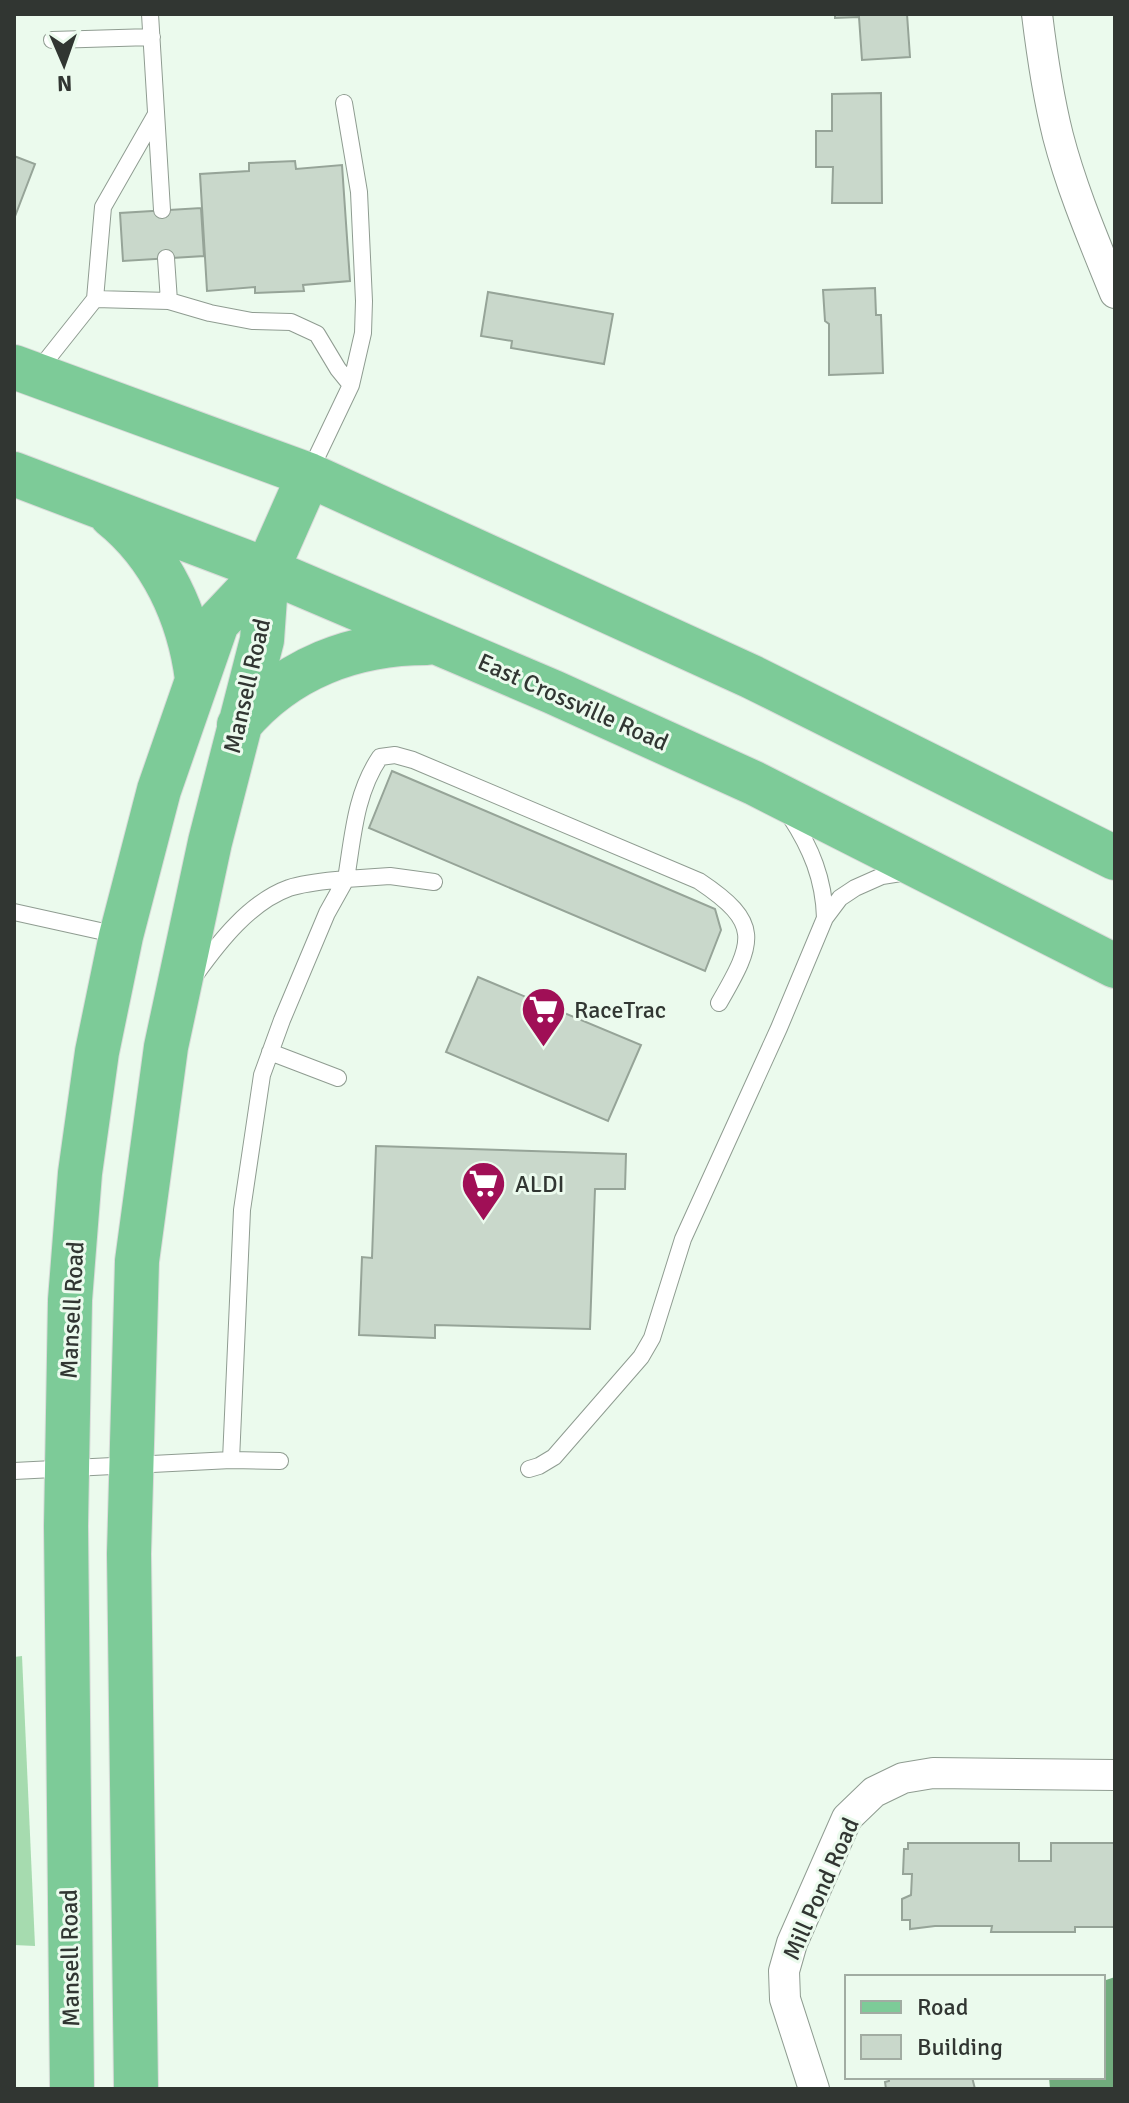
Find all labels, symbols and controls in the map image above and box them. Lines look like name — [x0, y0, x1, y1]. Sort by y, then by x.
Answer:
north arrow — [24, 24, 104, 104]
text: N — [57, 70, 73, 97]
street label: Mansell Road — [217, 616, 277, 756]
street label: East Crossville Road — [473, 647, 673, 757]
supermarket icon: RaceTrac — [519, 986, 567, 1049]
place label: RaceTrac — [574, 995, 666, 1025]
supermarket icon: ALDI — [460, 1160, 508, 1223]
place label: ALDI — [515, 1169, 565, 1199]
street label: Mansell Road — [53, 1240, 91, 1380]
street label: Mill Pond Road — [776, 1813, 866, 1965]
street label: Mansell Road — [54, 1889, 86, 2027]
legend — [845, 1975, 1105, 2079]
text: Road — [917, 1992, 968, 2022]
text: Building — [917, 2032, 1003, 2062]

